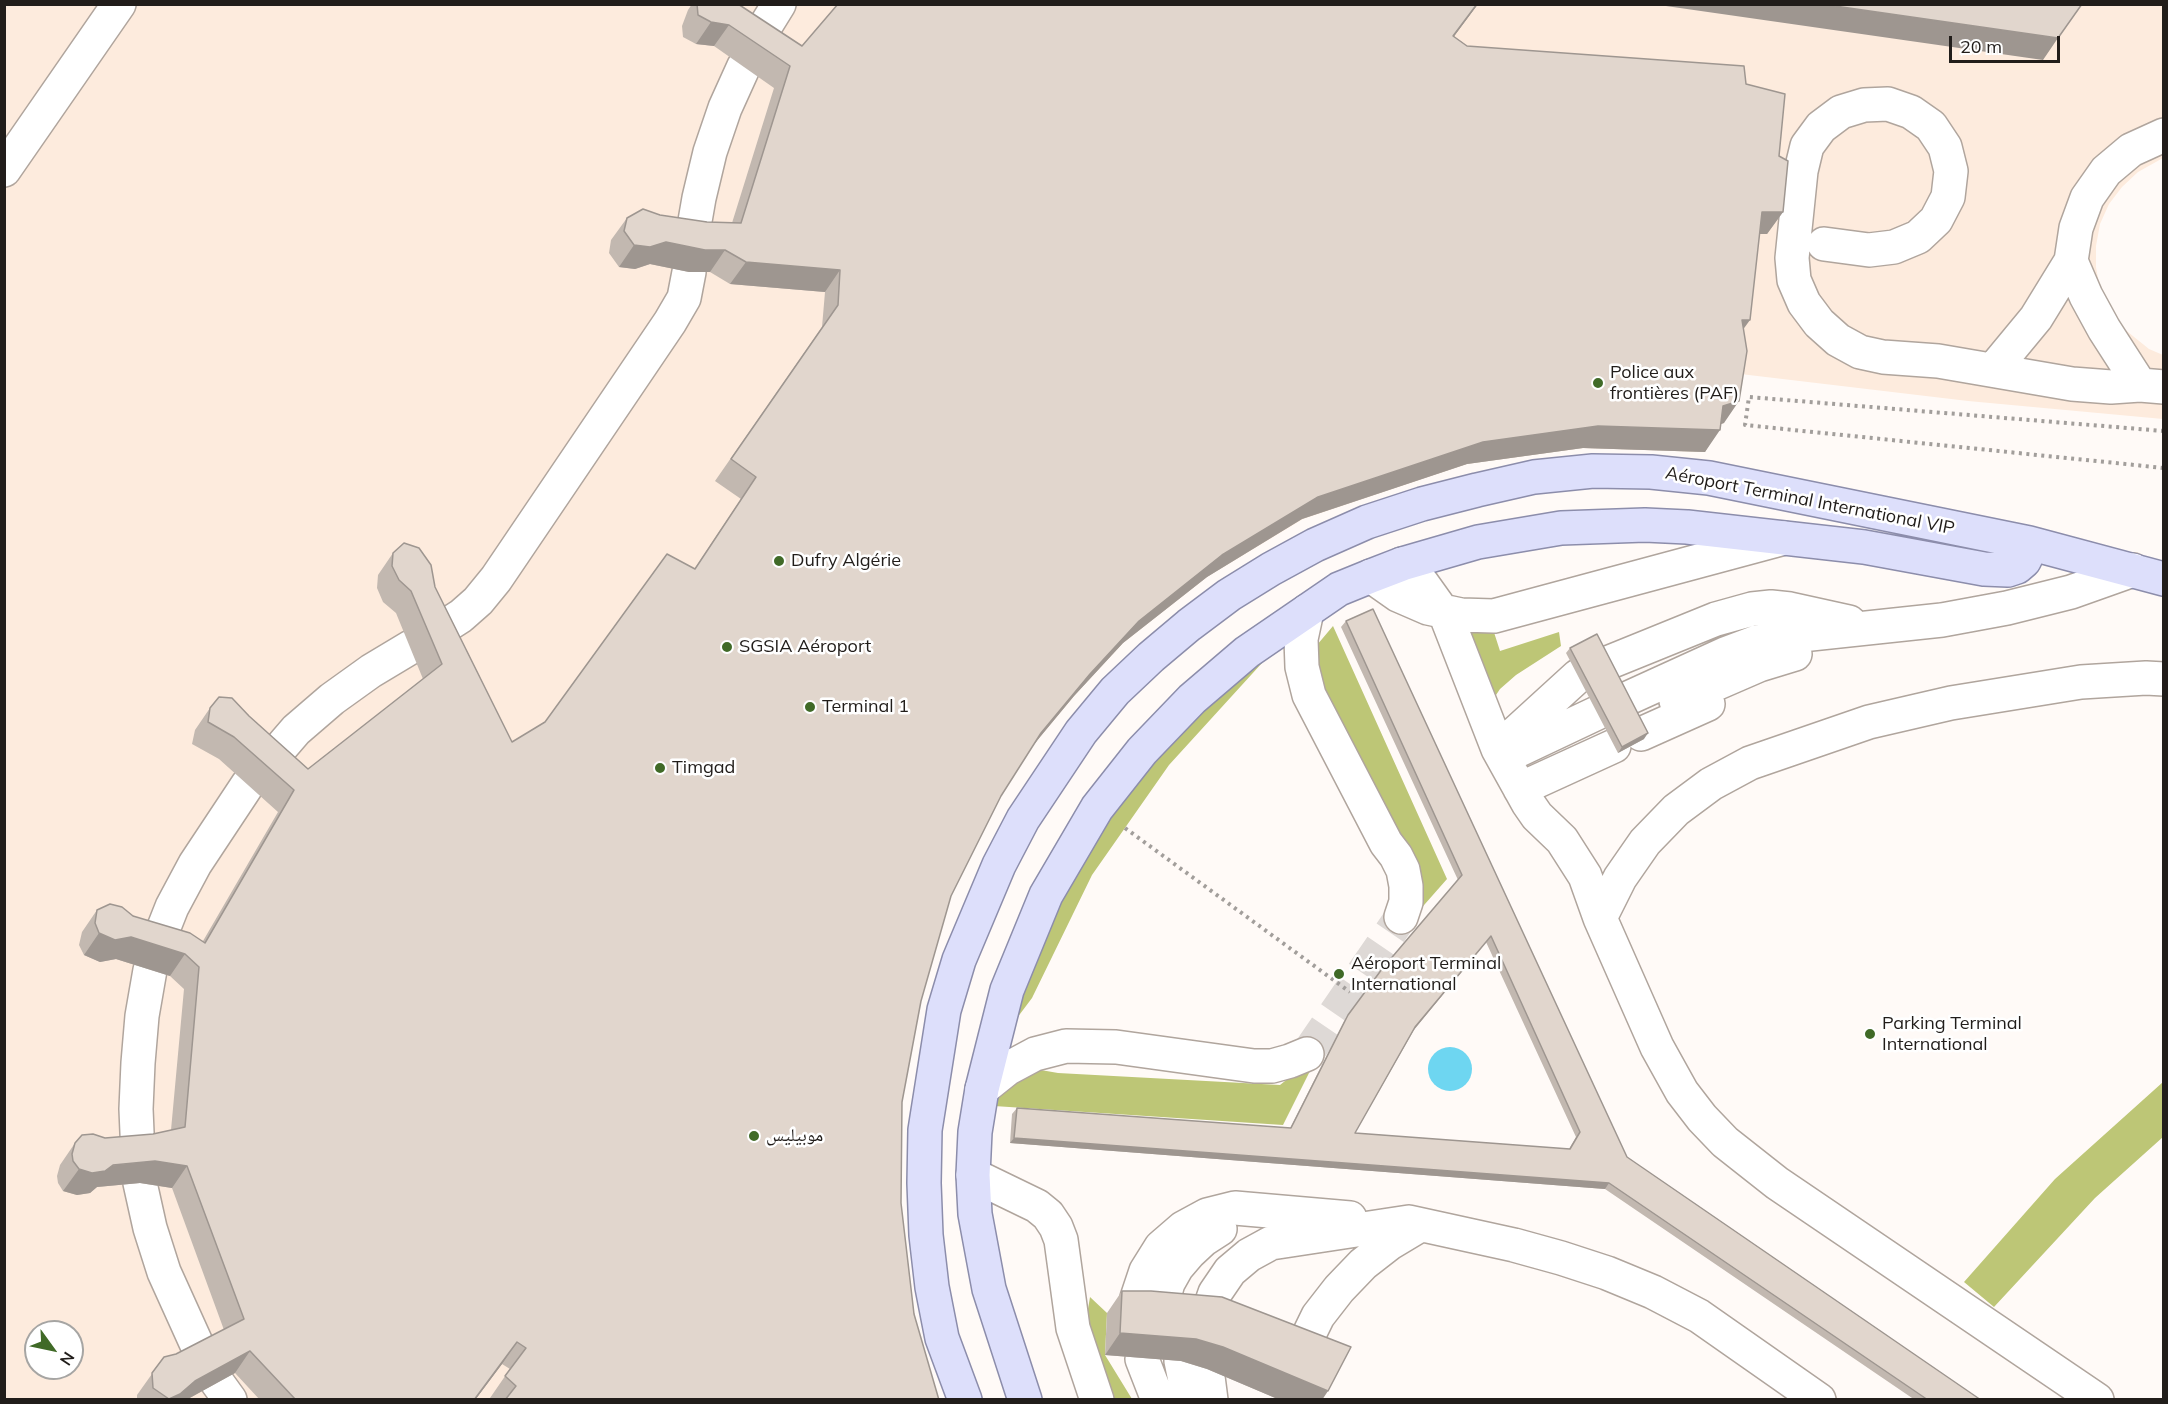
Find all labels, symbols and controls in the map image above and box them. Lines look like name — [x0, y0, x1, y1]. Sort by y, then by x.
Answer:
scale bar — [1952, 24, 2063, 62]
text: 20 m — [1960, 35, 2002, 58]
place label: Police aux frontières (PAF) — [1610, 362, 1739, 404]
marker: Police aux frontières (PAF) — [1591, 376, 1605, 390]
street label: Aéroport Terminal International VIP — [1664, 462, 1956, 540]
place label: Dufry Algérie — [791, 550, 901, 572]
marker: Dufry Algérie — [772, 554, 786, 568]
place label: SGSIA Aéroport — [739, 636, 871, 658]
marker: SGSIA Aéroport — [720, 640, 734, 654]
place label: Terminal 1 — [822, 696, 909, 718]
marker: Terminal 1 — [803, 700, 817, 714]
place label: Timgad — [672, 757, 735, 779]
marker: Timgad — [653, 761, 667, 775]
place label: Aéroport Terminal International — [1351, 953, 1501, 996]
marker: Aéroport Terminal International — [1332, 967, 1346, 981]
place label: Parking Terminal International — [1882, 1013, 2022, 1056]
marker: Parking Terminal International — [1863, 1027, 1877, 1041]
place label: موبيليس — [766, 1125, 823, 1147]
marker: موبيليس — [747, 1129, 761, 1143]
north arrow — [24, 1320, 84, 1380]
text: N — [56, 1348, 79, 1369]

